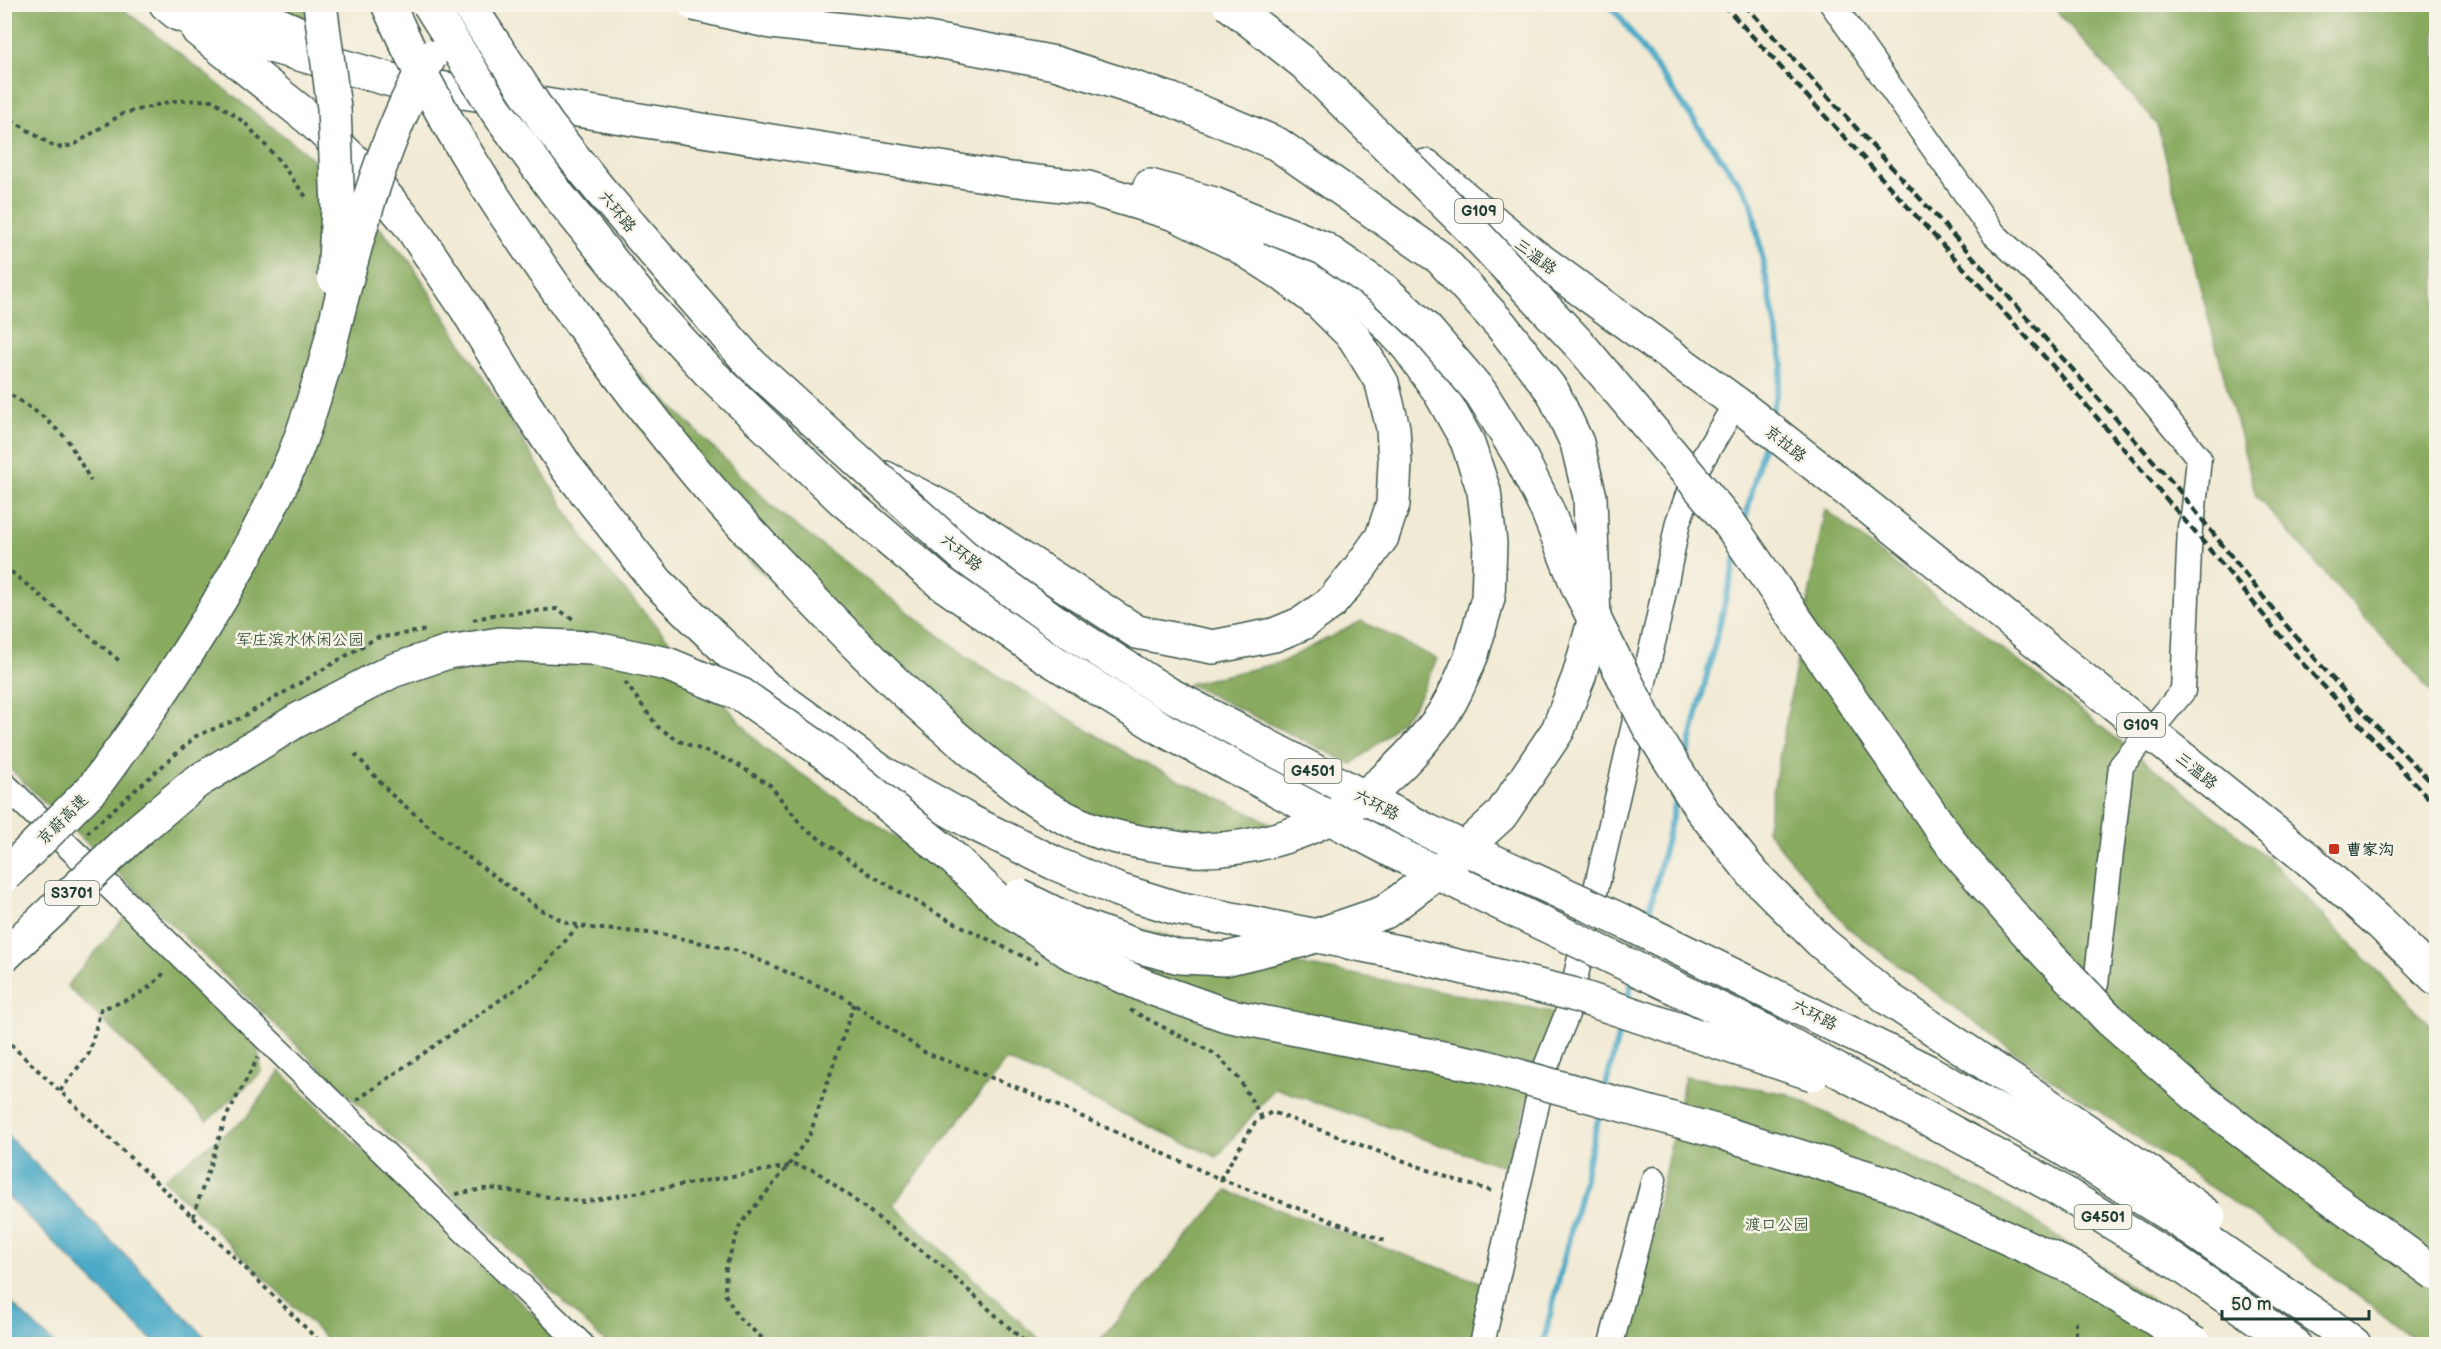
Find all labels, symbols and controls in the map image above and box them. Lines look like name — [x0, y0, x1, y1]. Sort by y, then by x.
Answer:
street label: 六环路 — [594, 187, 640, 236]
road number: G109 — [1455, 199, 1503, 223]
street label: 三温路 — [1510, 235, 1560, 279]
street label: 京拉路 — [1760, 422, 1810, 466]
street label: 六环路 — [936, 531, 986, 576]
park label: 军庄滨水休闲公园 — [236, 631, 364, 650]
road number: G109 — [2117, 713, 2165, 737]
street label: 三温路 — [2171, 749, 2221, 794]
road number: G4501 — [1284, 759, 1342, 783]
street label: 六环路 — [1351, 786, 1402, 825]
street label: 京蔚高速 — [34, 791, 92, 849]
place label: 曹家沟 — [2346, 841, 2394, 860]
marker: 曹家沟 — [2327, 842, 2341, 856]
road number: S3701 — [45, 881, 99, 905]
street label: 六环路 — [1789, 996, 1840, 1035]
road number: G4501 — [2074, 1205, 2132, 1229]
park label: 渡口公园 — [1745, 1216, 1809, 1235]
scale bar — [2222, 1283, 2369, 1321]
text: 50 m — [2231, 1294, 2272, 1315]

